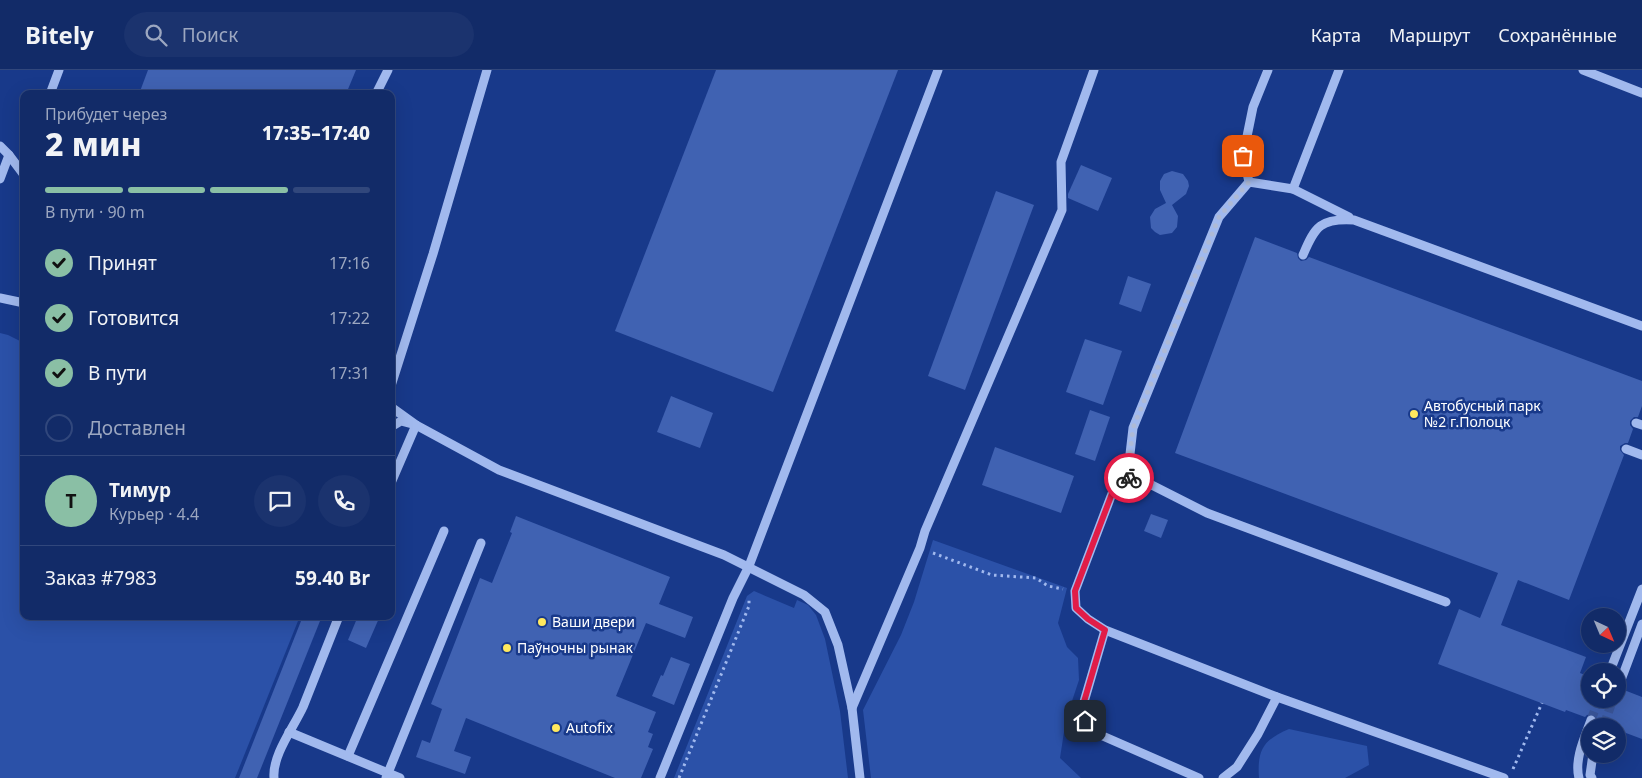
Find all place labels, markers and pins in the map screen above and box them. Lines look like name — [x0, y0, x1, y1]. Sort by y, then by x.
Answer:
pin — [1222, 135, 1264, 177]
place label: Автобусный парк №2 г.Полоцк — [1424, 396, 1541, 431]
marker: Автобусный парк №2 г.Полоцк — [1408, 408, 1420, 420]
place label: Ваши двери — [552, 612, 635, 631]
marker: Ваши двери — [536, 616, 548, 628]
place label: Паўночны рынак — [517, 638, 633, 657]
marker: Паўночны рынак — [501, 642, 513, 654]
pin — [1064, 700, 1106, 742]
place label: Autofix — [566, 718, 614, 737]
marker: Autofix — [550, 722, 562, 734]

